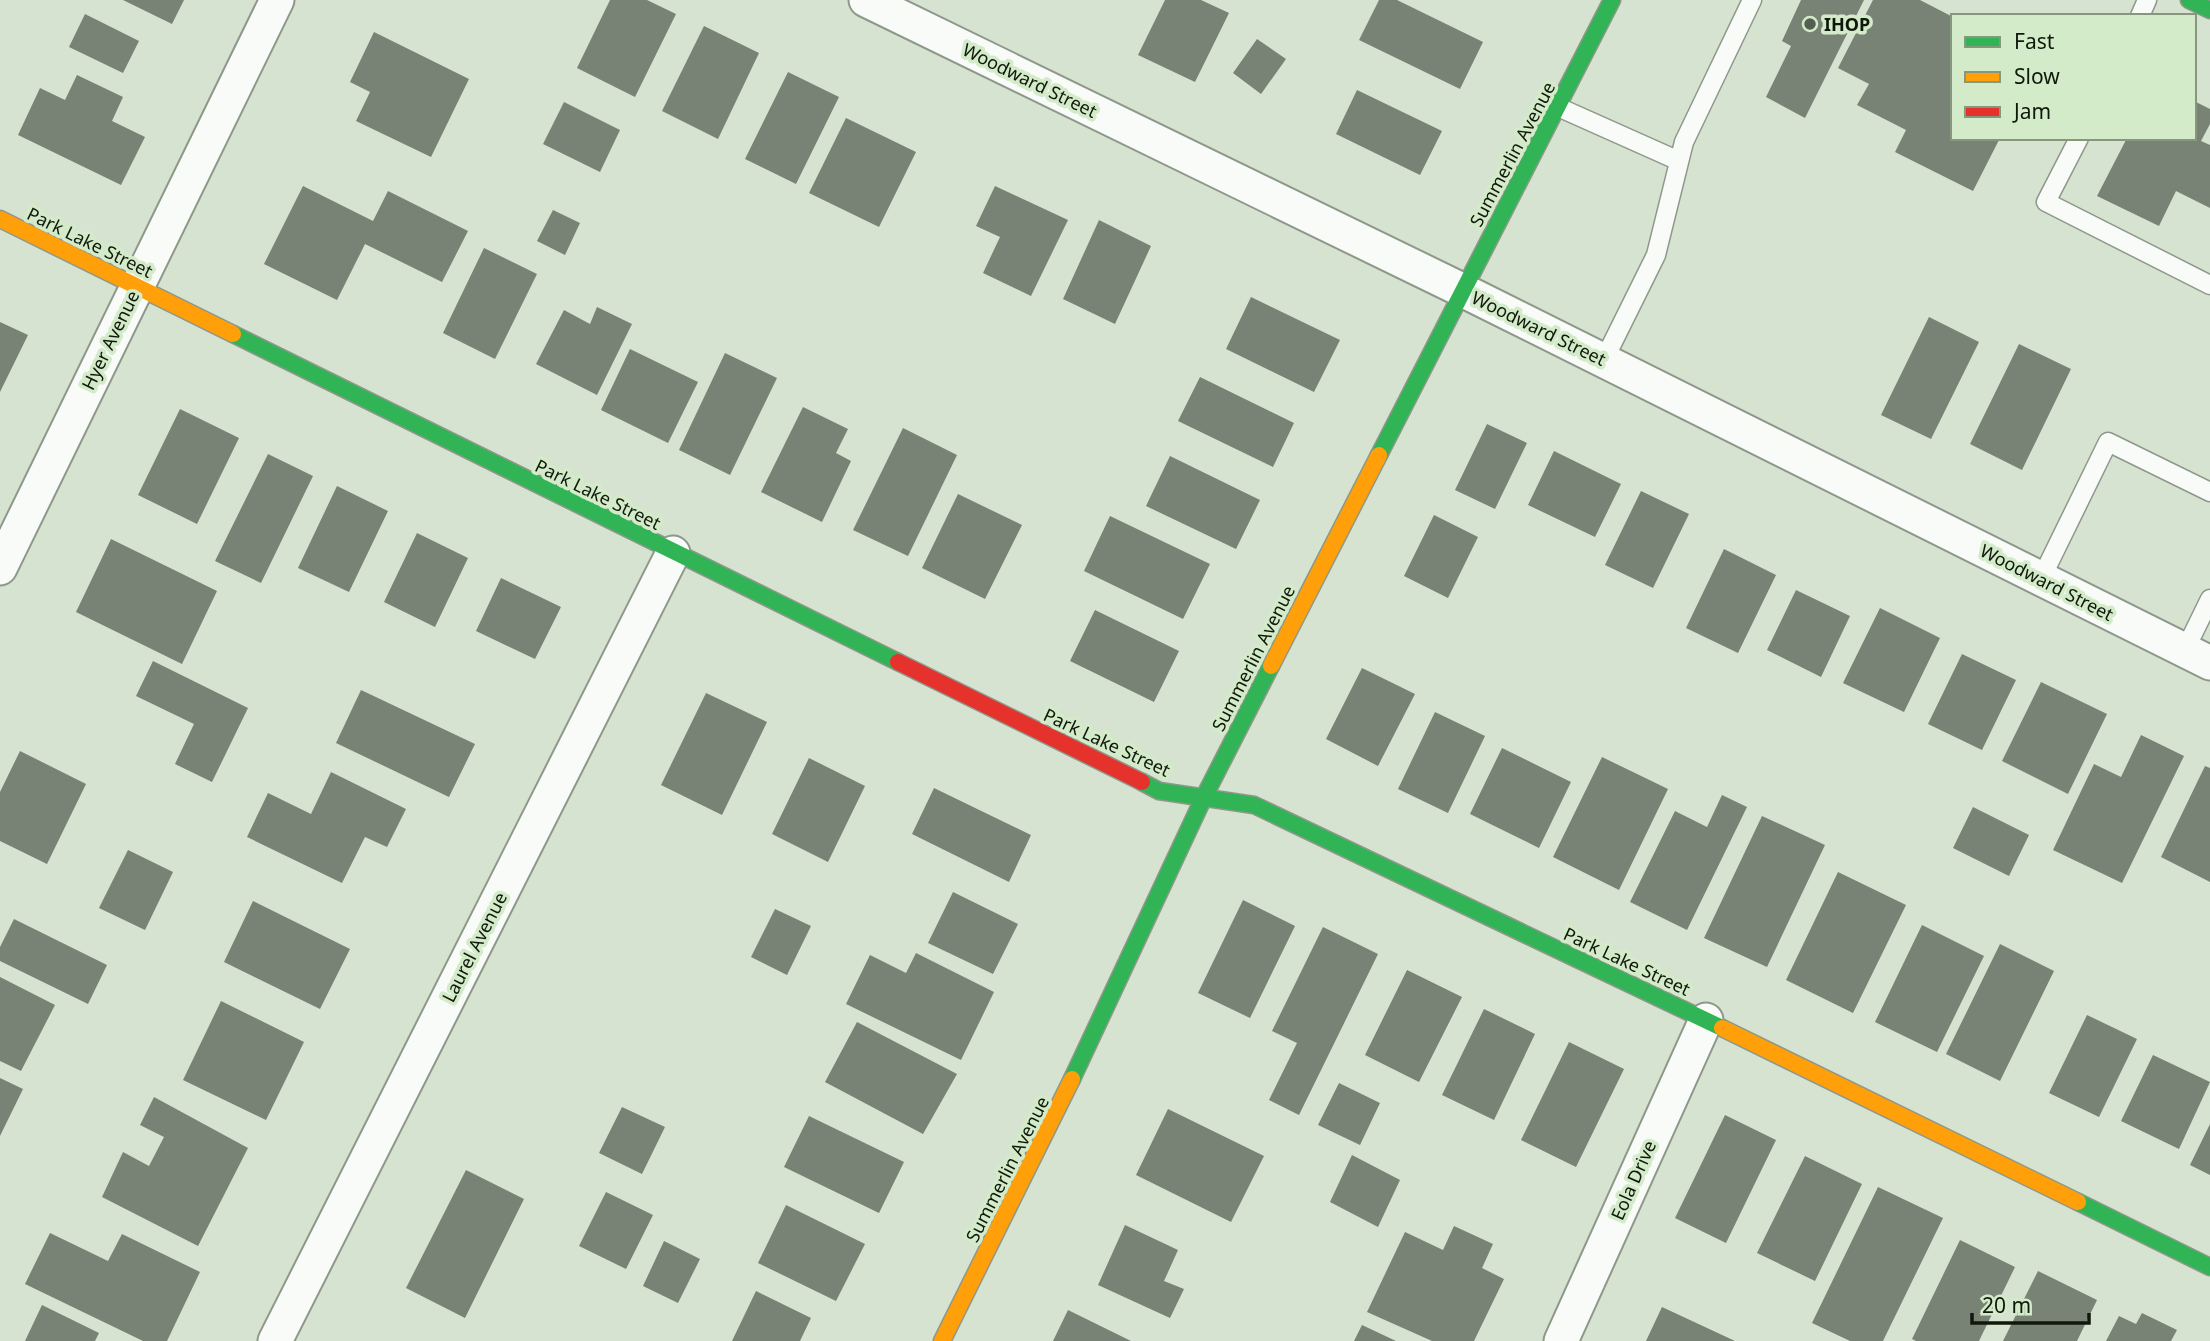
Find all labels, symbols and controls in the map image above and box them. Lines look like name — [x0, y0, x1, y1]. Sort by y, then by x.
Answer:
place label: IHOP — [1824, 12, 1870, 36]
legend — [1951, 14, 2196, 140]
marker: IHOP — [1802, 16, 1818, 32]
text: Fast — [2014, 27, 2055, 55]
street label: Woodward Street — [959, 37, 1102, 123]
text: Slow — [2014, 62, 2060, 90]
street label: Summerlin Avenue — [1464, 77, 1560, 231]
text: Jam — [2012, 97, 2051, 125]
street label: Park Lake Street — [23, 201, 157, 283]
street label: Woodward Street — [1468, 285, 1611, 371]
street label: Hyer Avenue — [76, 286, 144, 394]
street label: Park Lake Street — [531, 453, 665, 535]
street label: Woodward Street — [1976, 538, 2118, 626]
street label: Summerlin Avenue — [1206, 581, 1300, 735]
street label: Park Lake Street — [1040, 702, 1175, 782]
street label: Laurel Avenue — [436, 888, 512, 1006]
street label: Park Lake Street — [1560, 921, 1695, 1001]
street label: Summerlin Avenue — [960, 1092, 1054, 1246]
street label: Eola Drive — [1605, 1136, 1661, 1224]
scale bar — [1972, 1282, 2089, 1326]
text: 20 m — [1982, 1291, 2031, 1319]

